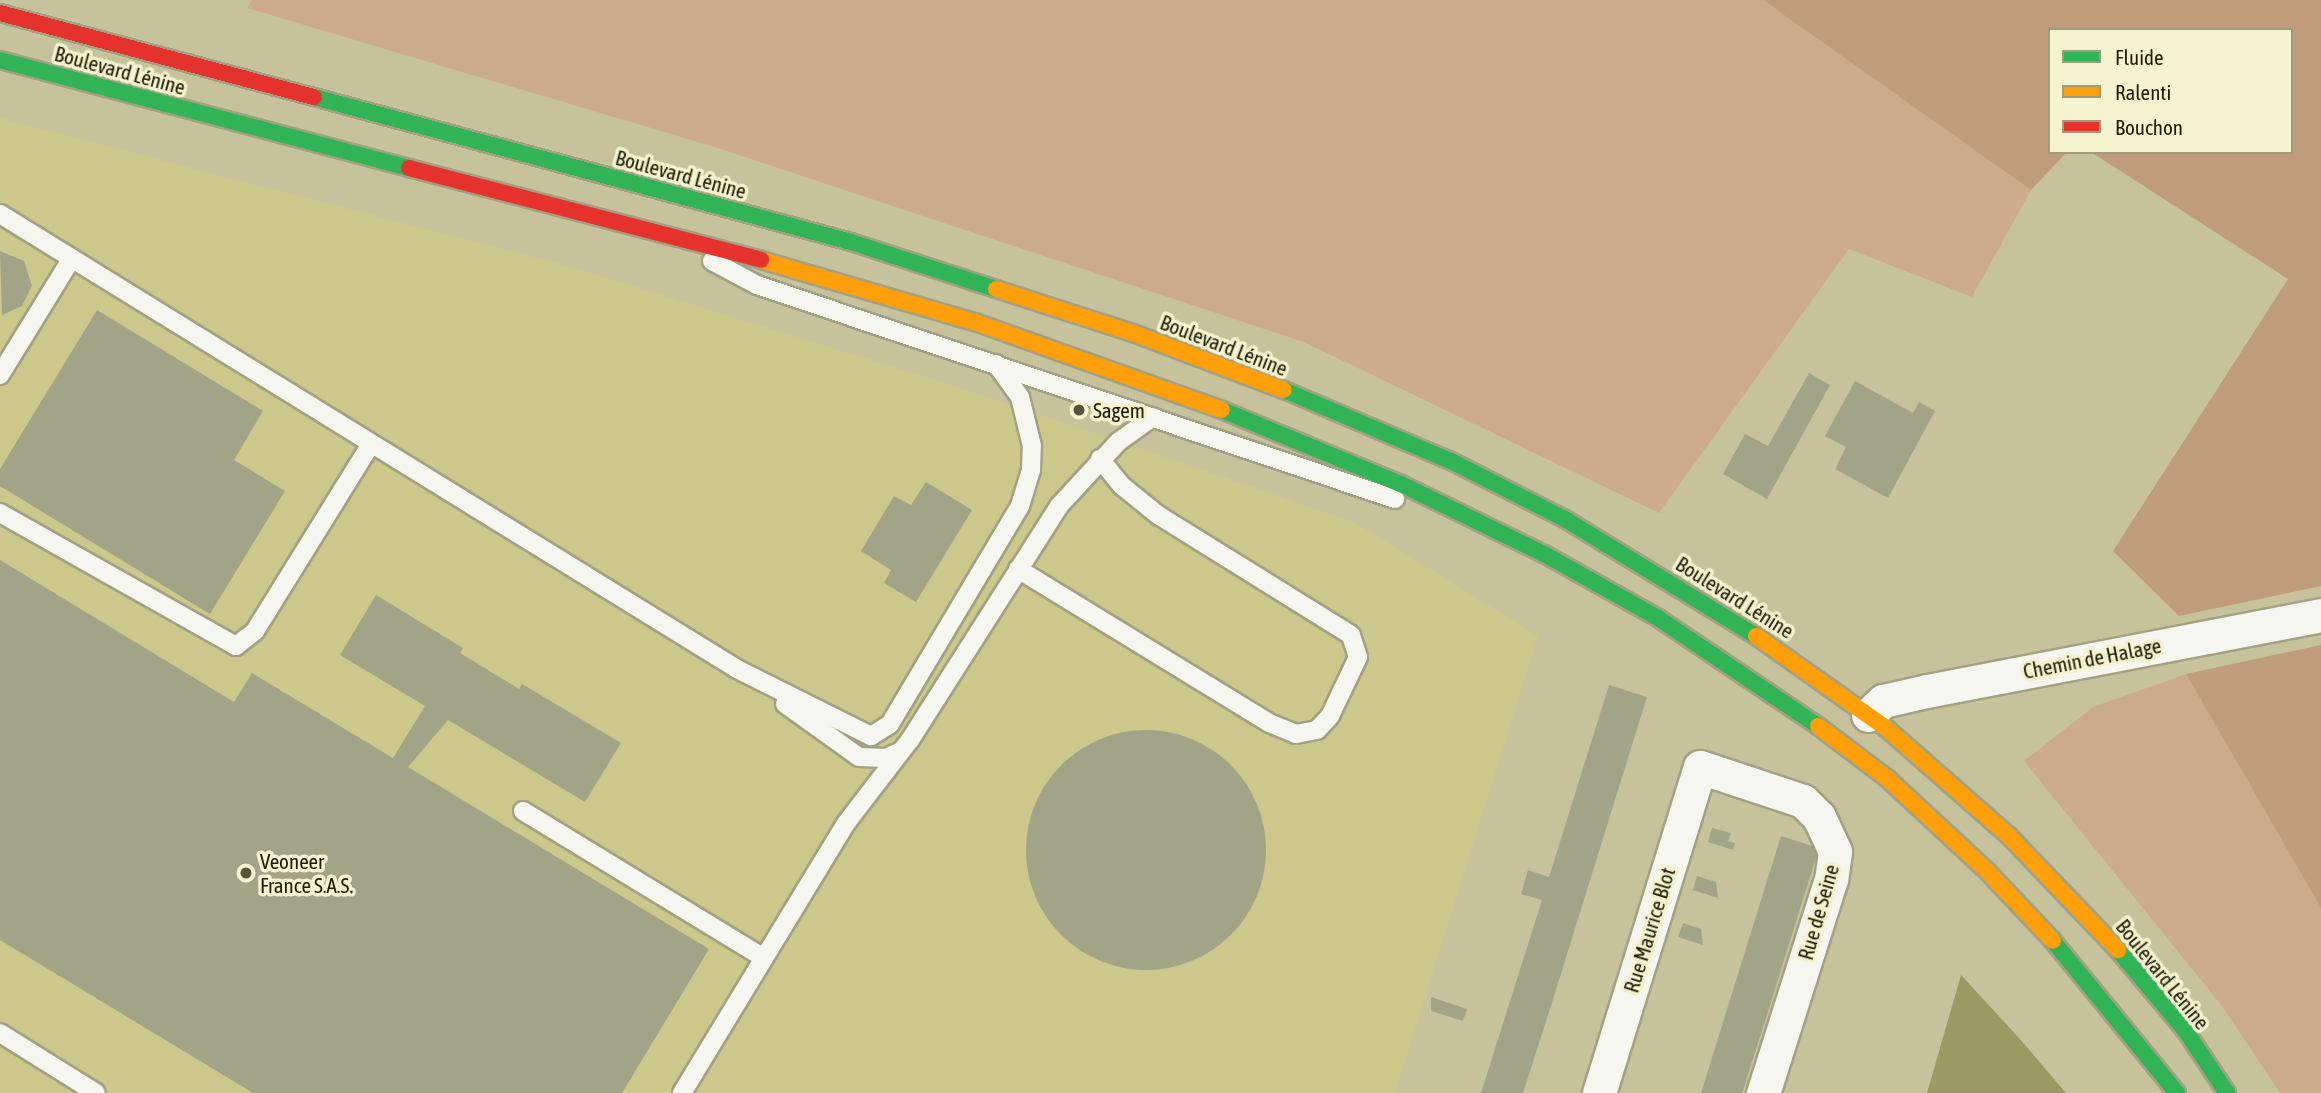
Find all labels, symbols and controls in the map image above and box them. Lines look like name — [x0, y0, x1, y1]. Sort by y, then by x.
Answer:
legend — [2048, 28, 2293, 154]
street label: Boulevard Lénine — [52, 40, 188, 100]
text: Fluide — [2115, 45, 2164, 69]
text: Ralenti — [2115, 80, 2171, 104]
text: Bouchon — [2115, 115, 2183, 139]
street label: Boulevard Lénine — [613, 144, 749, 204]
street label: Boulevard Lénine — [1157, 309, 1291, 381]
place label: Sagem — [1093, 397, 1145, 423]
marker: Sagem — [1071, 402, 1087, 418]
street label: Boulevard Lénine — [1671, 551, 1799, 643]
street label: Chemin de Halage — [2021, 632, 2163, 684]
place label: Veoneer France S.A.S. — [260, 848, 353, 898]
street label: Rue de Seine — [1792, 861, 1844, 963]
street label: Rue Maurice Blot — [1618, 864, 1680, 996]
marker: Veoneer France S.A.S. — [238, 865, 254, 881]
street label: Boulevard Lénine — [2111, 914, 2215, 1034]

